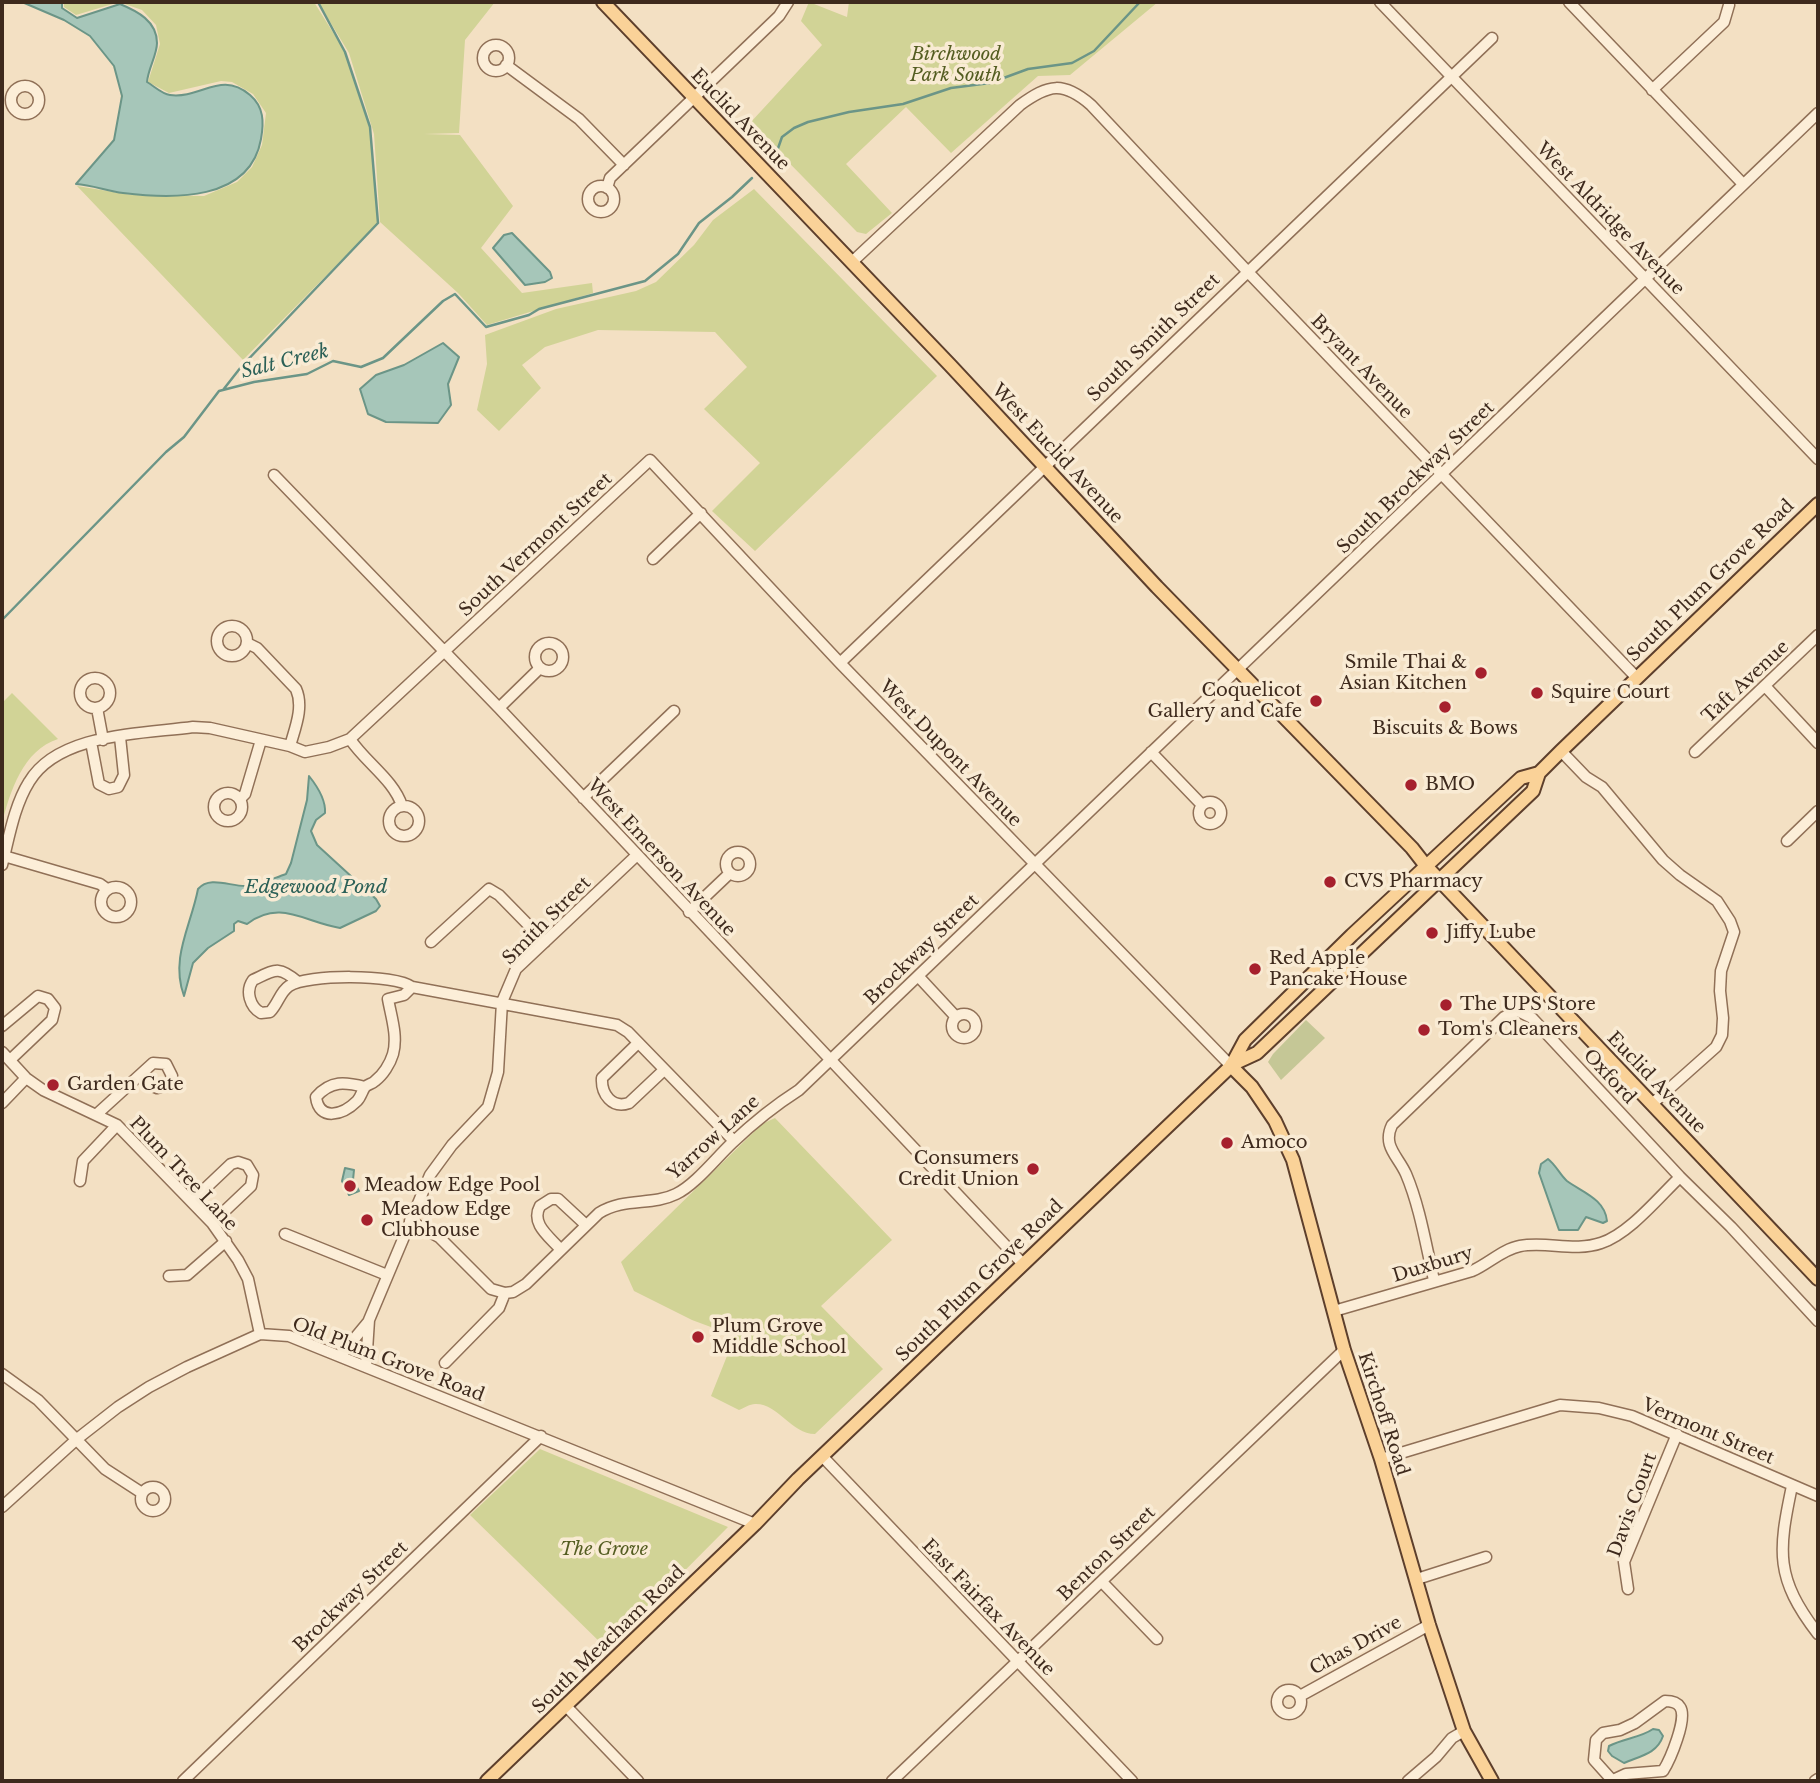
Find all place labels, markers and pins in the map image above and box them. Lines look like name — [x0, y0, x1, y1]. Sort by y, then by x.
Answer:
place label: Smile Thai & Asian Kitchen — [1340, 652, 1467, 694]
marker: Smile Thai & Asian Kitchen — [1473, 665, 1489, 681]
place label: Coquelicot Gallery and Cafe — [1147, 680, 1302, 722]
place label: Squire Court — [1551, 682, 1670, 704]
marker: Squire Court — [1529, 685, 1545, 701]
marker: Coquelicot Gallery and Cafe — [1308, 693, 1324, 709]
marker: Biscuits & Bows — [1437, 699, 1453, 715]
place label: Biscuits & Bows — [1372, 718, 1518, 740]
place label: BMO — [1425, 774, 1475, 796]
marker: BMO — [1403, 777, 1419, 793]
place label: CVS Pharmacy — [1344, 871, 1483, 893]
marker: CVS Pharmacy — [1322, 874, 1338, 890]
place label: Jiffy Lube — [1446, 922, 1536, 944]
marker: Jiffy Lube — [1424, 925, 1440, 941]
place label: Red Apple Pancake House — [1269, 948, 1408, 990]
marker: Red Apple Pancake House — [1247, 961, 1263, 977]
place label: The UPS Store — [1460, 994, 1596, 1016]
marker: The UPS Store — [1438, 997, 1454, 1013]
place label: Tom's Cleaners — [1438, 1019, 1578, 1041]
marker: Tom's Cleaners — [1416, 1022, 1432, 1038]
place label: Garden Gate — [67, 1074, 184, 1096]
marker: Garden Gate — [45, 1077, 61, 1093]
place label: Amoco — [1241, 1132, 1307, 1154]
marker: Amoco — [1219, 1135, 1235, 1151]
place label: Consumers Credit Union — [898, 1148, 1019, 1190]
marker: Consumers Credit Union — [1025, 1161, 1041, 1177]
place label: Meadow Edge Pool — [364, 1175, 540, 1197]
marker: Meadow Edge Pool — [342, 1178, 358, 1194]
place label: Meadow Edge Clubhouse — [381, 1199, 511, 1242]
marker: Meadow Edge Clubhouse — [359, 1212, 375, 1228]
place label: Plum Grove Middle School — [712, 1316, 846, 1358]
marker: Plum Grove Middle School — [690, 1329, 706, 1345]

